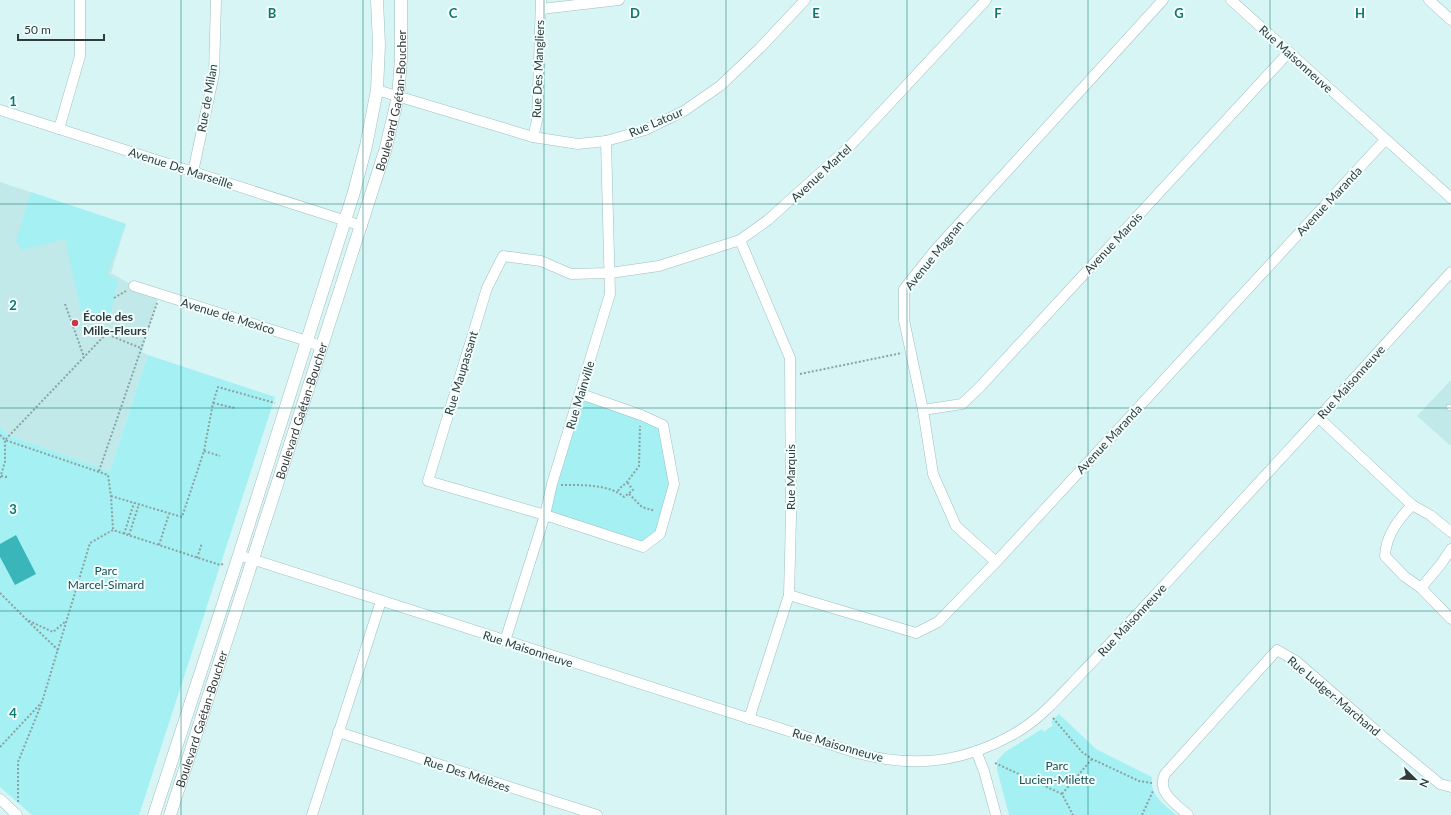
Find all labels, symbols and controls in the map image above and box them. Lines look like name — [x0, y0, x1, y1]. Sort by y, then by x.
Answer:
text: B — [268, 5, 277, 21]
text: C — [449, 5, 458, 21]
text: D — [630, 5, 640, 21]
text: E — [812, 5, 820, 21]
text: F — [994, 5, 1002, 21]
text: G — [1174, 5, 1184, 21]
text: H — [1355, 5, 1365, 21]
scale bar — [18, 16, 104, 42]
street label: Rue Des Mangliers — [529, 20, 547, 118]
text: 50 m — [24, 22, 51, 37]
street label: Rue Maisonneuve — [1256, 22, 1336, 96]
street label: Boulevard Gaétan-Boucher — [372, 29, 409, 173]
street label: Rue de Milan — [194, 63, 220, 133]
text: 1 — [9, 93, 17, 109]
street label: Rue Latour — [627, 104, 686, 140]
street label: Avenue Martel — [788, 141, 854, 205]
street label: Avenue De Marseille — [127, 144, 235, 192]
street label: Avenue Maranda — [1293, 163, 1365, 239]
street label: Avenue Marois — [1081, 209, 1145, 277]
street label: Avenue Magnan — [901, 217, 967, 293]
street label: Avenue de Mexico — [179, 295, 277, 337]
text: 2 — [9, 297, 17, 313]
place label: École des Mille-Fleurs — [83, 309, 147, 338]
marker: École des Mille-Fleurs — [70, 318, 80, 328]
street label: Rue Maupassant — [441, 329, 481, 417]
street label: Boulevard Gaétan-Boucher — [272, 340, 330, 481]
street label: Rue Maisonneuve — [1314, 342, 1388, 422]
street label: Rue Mainville — [562, 359, 598, 431]
street label: Avenue Maranda — [1073, 401, 1145, 477]
street label: Rue Marquis — [783, 444, 798, 510]
text: 3 — [9, 501, 17, 517]
park label: Parc Marcel-Simard — [68, 563, 144, 592]
street label: Rue Maisonneuve — [1094, 581, 1170, 659]
street label: Rue Maisonneuve — [481, 627, 575, 671]
street label: Boulevard Gaétan-Boucher — [172, 648, 230, 789]
street label: Rue Ludger-Marchand — [1285, 653, 1383, 739]
text: 4 — [9, 705, 17, 721]
street label: Rue Maisonneuve — [791, 725, 885, 765]
street label: Rue Des Mélèzes — [422, 753, 512, 795]
park label: Parc Lucien-Milette — [1019, 758, 1095, 787]
north arrow — [1395, 759, 1435, 799]
text: N — [1417, 777, 1432, 790]

